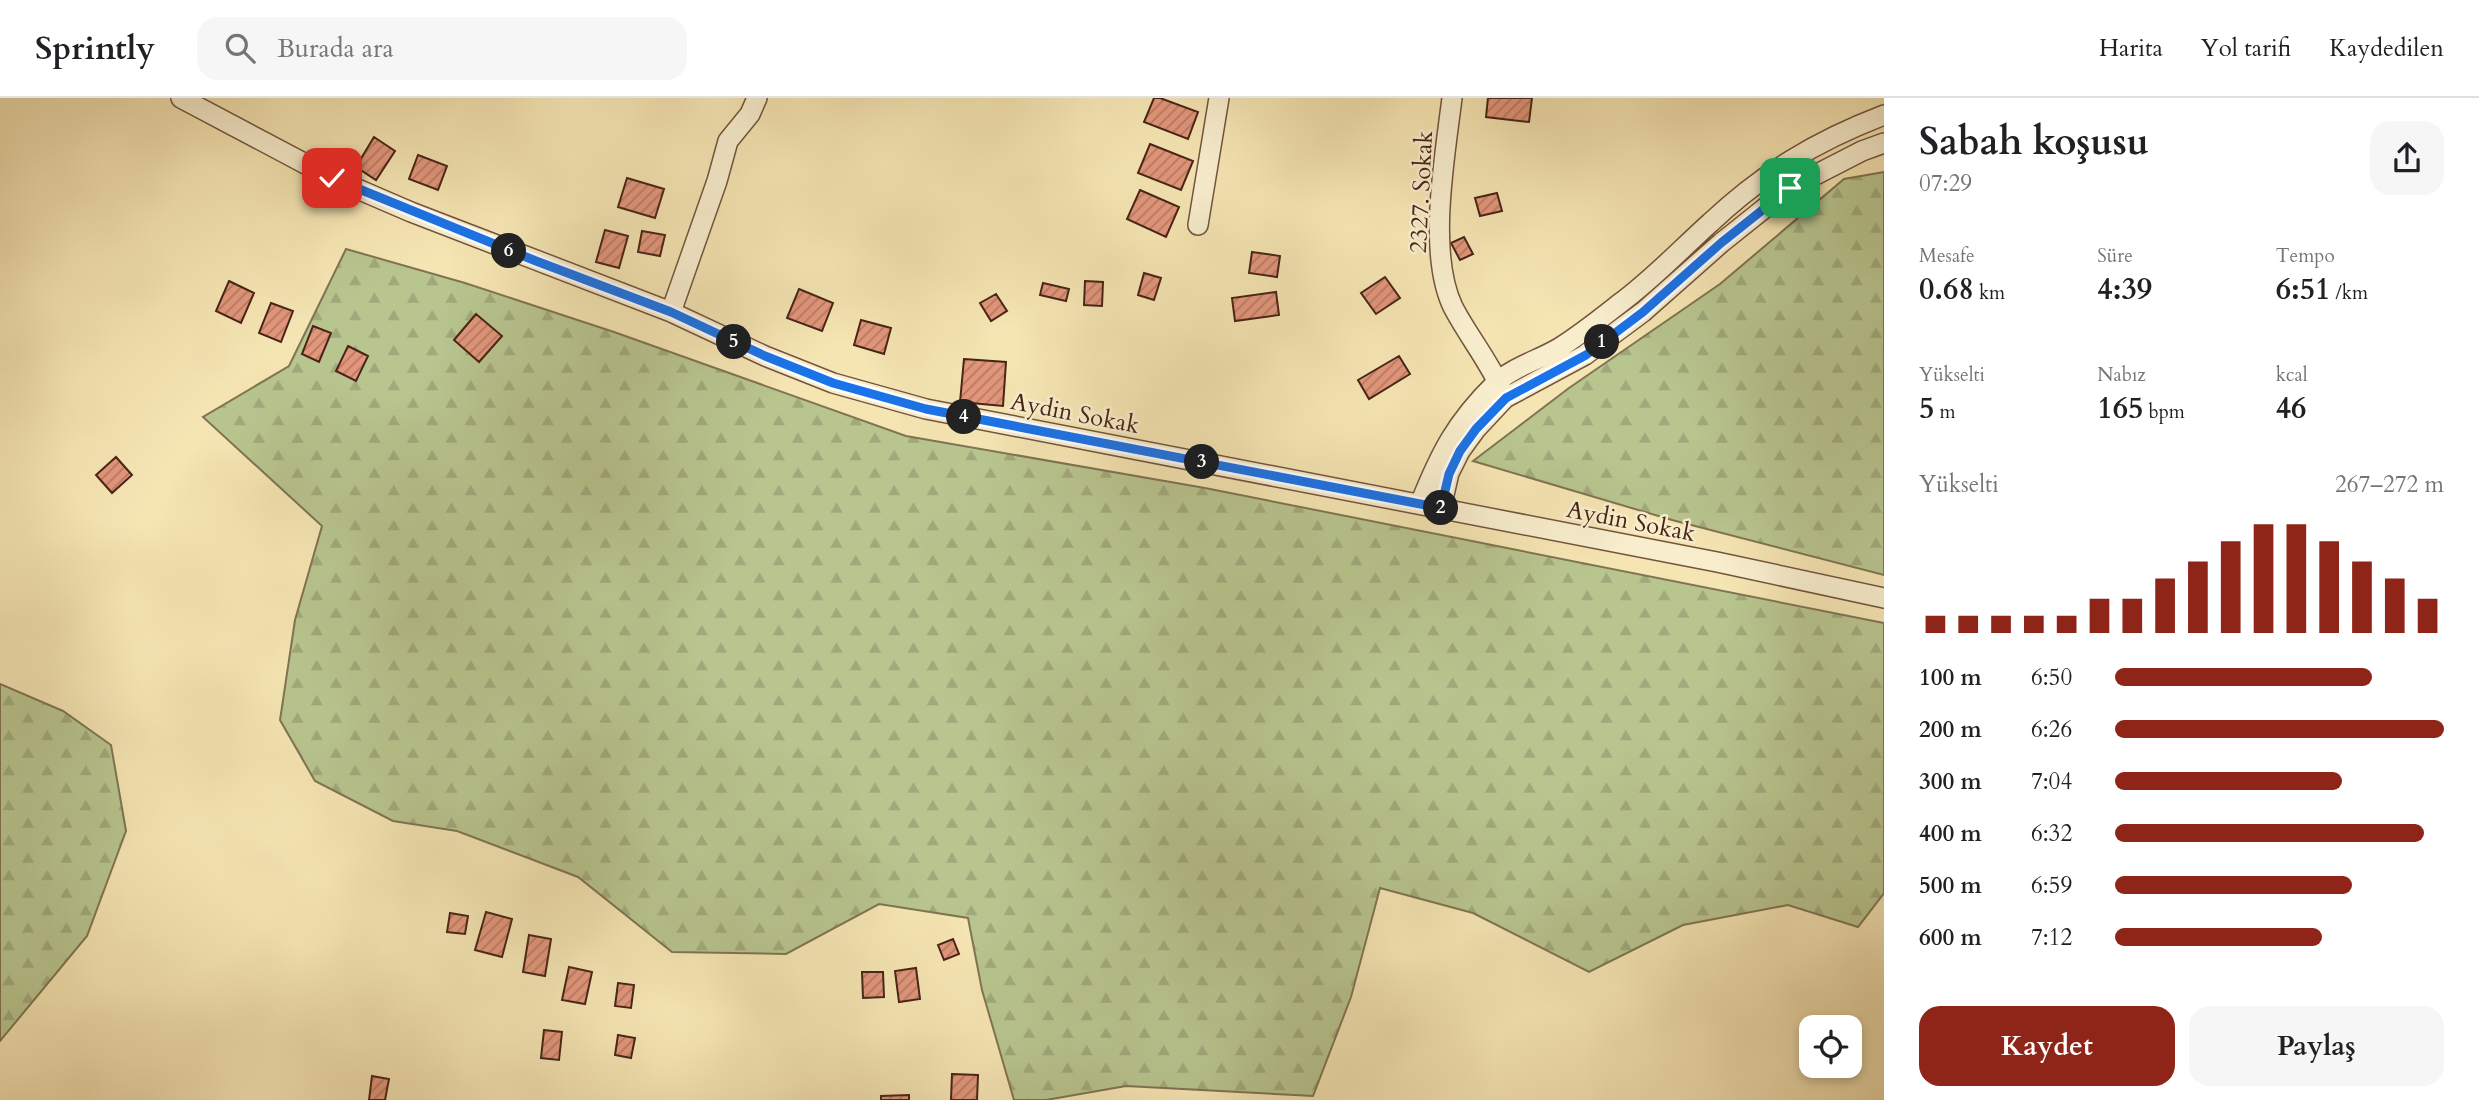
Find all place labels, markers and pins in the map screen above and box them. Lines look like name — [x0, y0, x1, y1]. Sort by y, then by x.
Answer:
pin — [302, 148, 362, 208]
pin — [1760, 158, 1820, 218]
pin: 6 — [491, 234, 526, 268]
pin: 5 — [716, 324, 752, 360]
pin: 1 — [1584, 324, 1620, 360]
pin: 4 — [946, 400, 982, 434]
pin: 3 — [1184, 444, 1220, 480]
pin: 2 — [1424, 490, 1458, 526]

